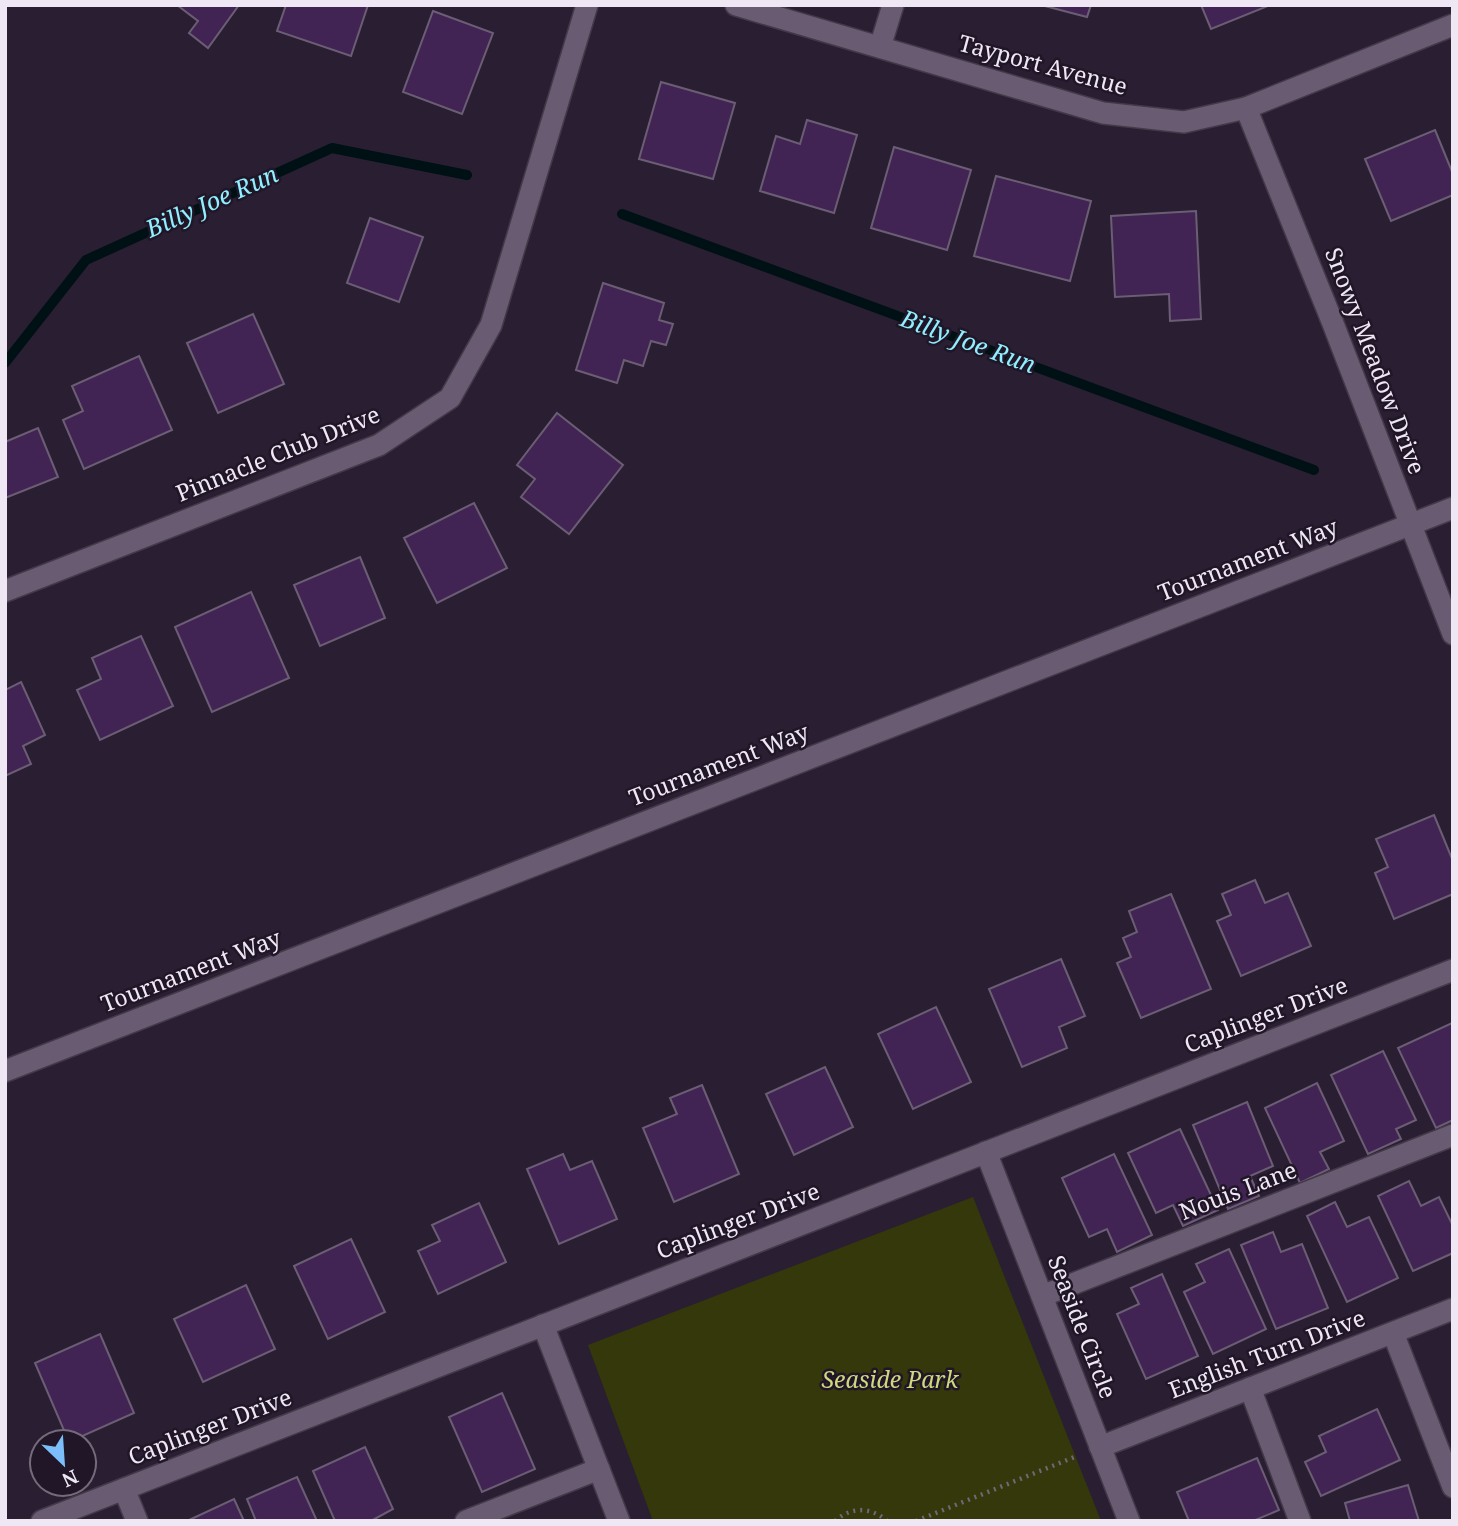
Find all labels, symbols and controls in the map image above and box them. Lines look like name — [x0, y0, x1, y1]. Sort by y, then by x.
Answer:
street label: Tayport Avenue — [955, 26, 1131, 102]
water label: Billy Joe Run — [139, 157, 283, 245]
street label: Snowy Meadow Drive — [1318, 243, 1434, 478]
water label: Billy Joe Run — [895, 301, 1041, 380]
street label: Pinnacle Club Drive — [171, 398, 384, 509]
street label: Tournament Way — [1153, 510, 1342, 608]
street label: Tournament Way — [624, 715, 813, 813]
street label: Tournament Way — [96, 921, 285, 1019]
street label: Caplinger Drive — [1179, 968, 1352, 1060]
street label: Nouis Lane — [1174, 1153, 1301, 1227]
street label: Caplinger Drive — [651, 1174, 824, 1266]
street label: Seaside Circle — [1041, 1250, 1125, 1403]
street label: English Turn Drive — [1164, 1301, 1369, 1405]
park label: Seaside Park — [822, 1363, 959, 1395]
street label: Caplinger Drive — [123, 1380, 296, 1472]
north arrow — [28, 1428, 98, 1498]
text: N — [58, 1463, 82, 1493]

